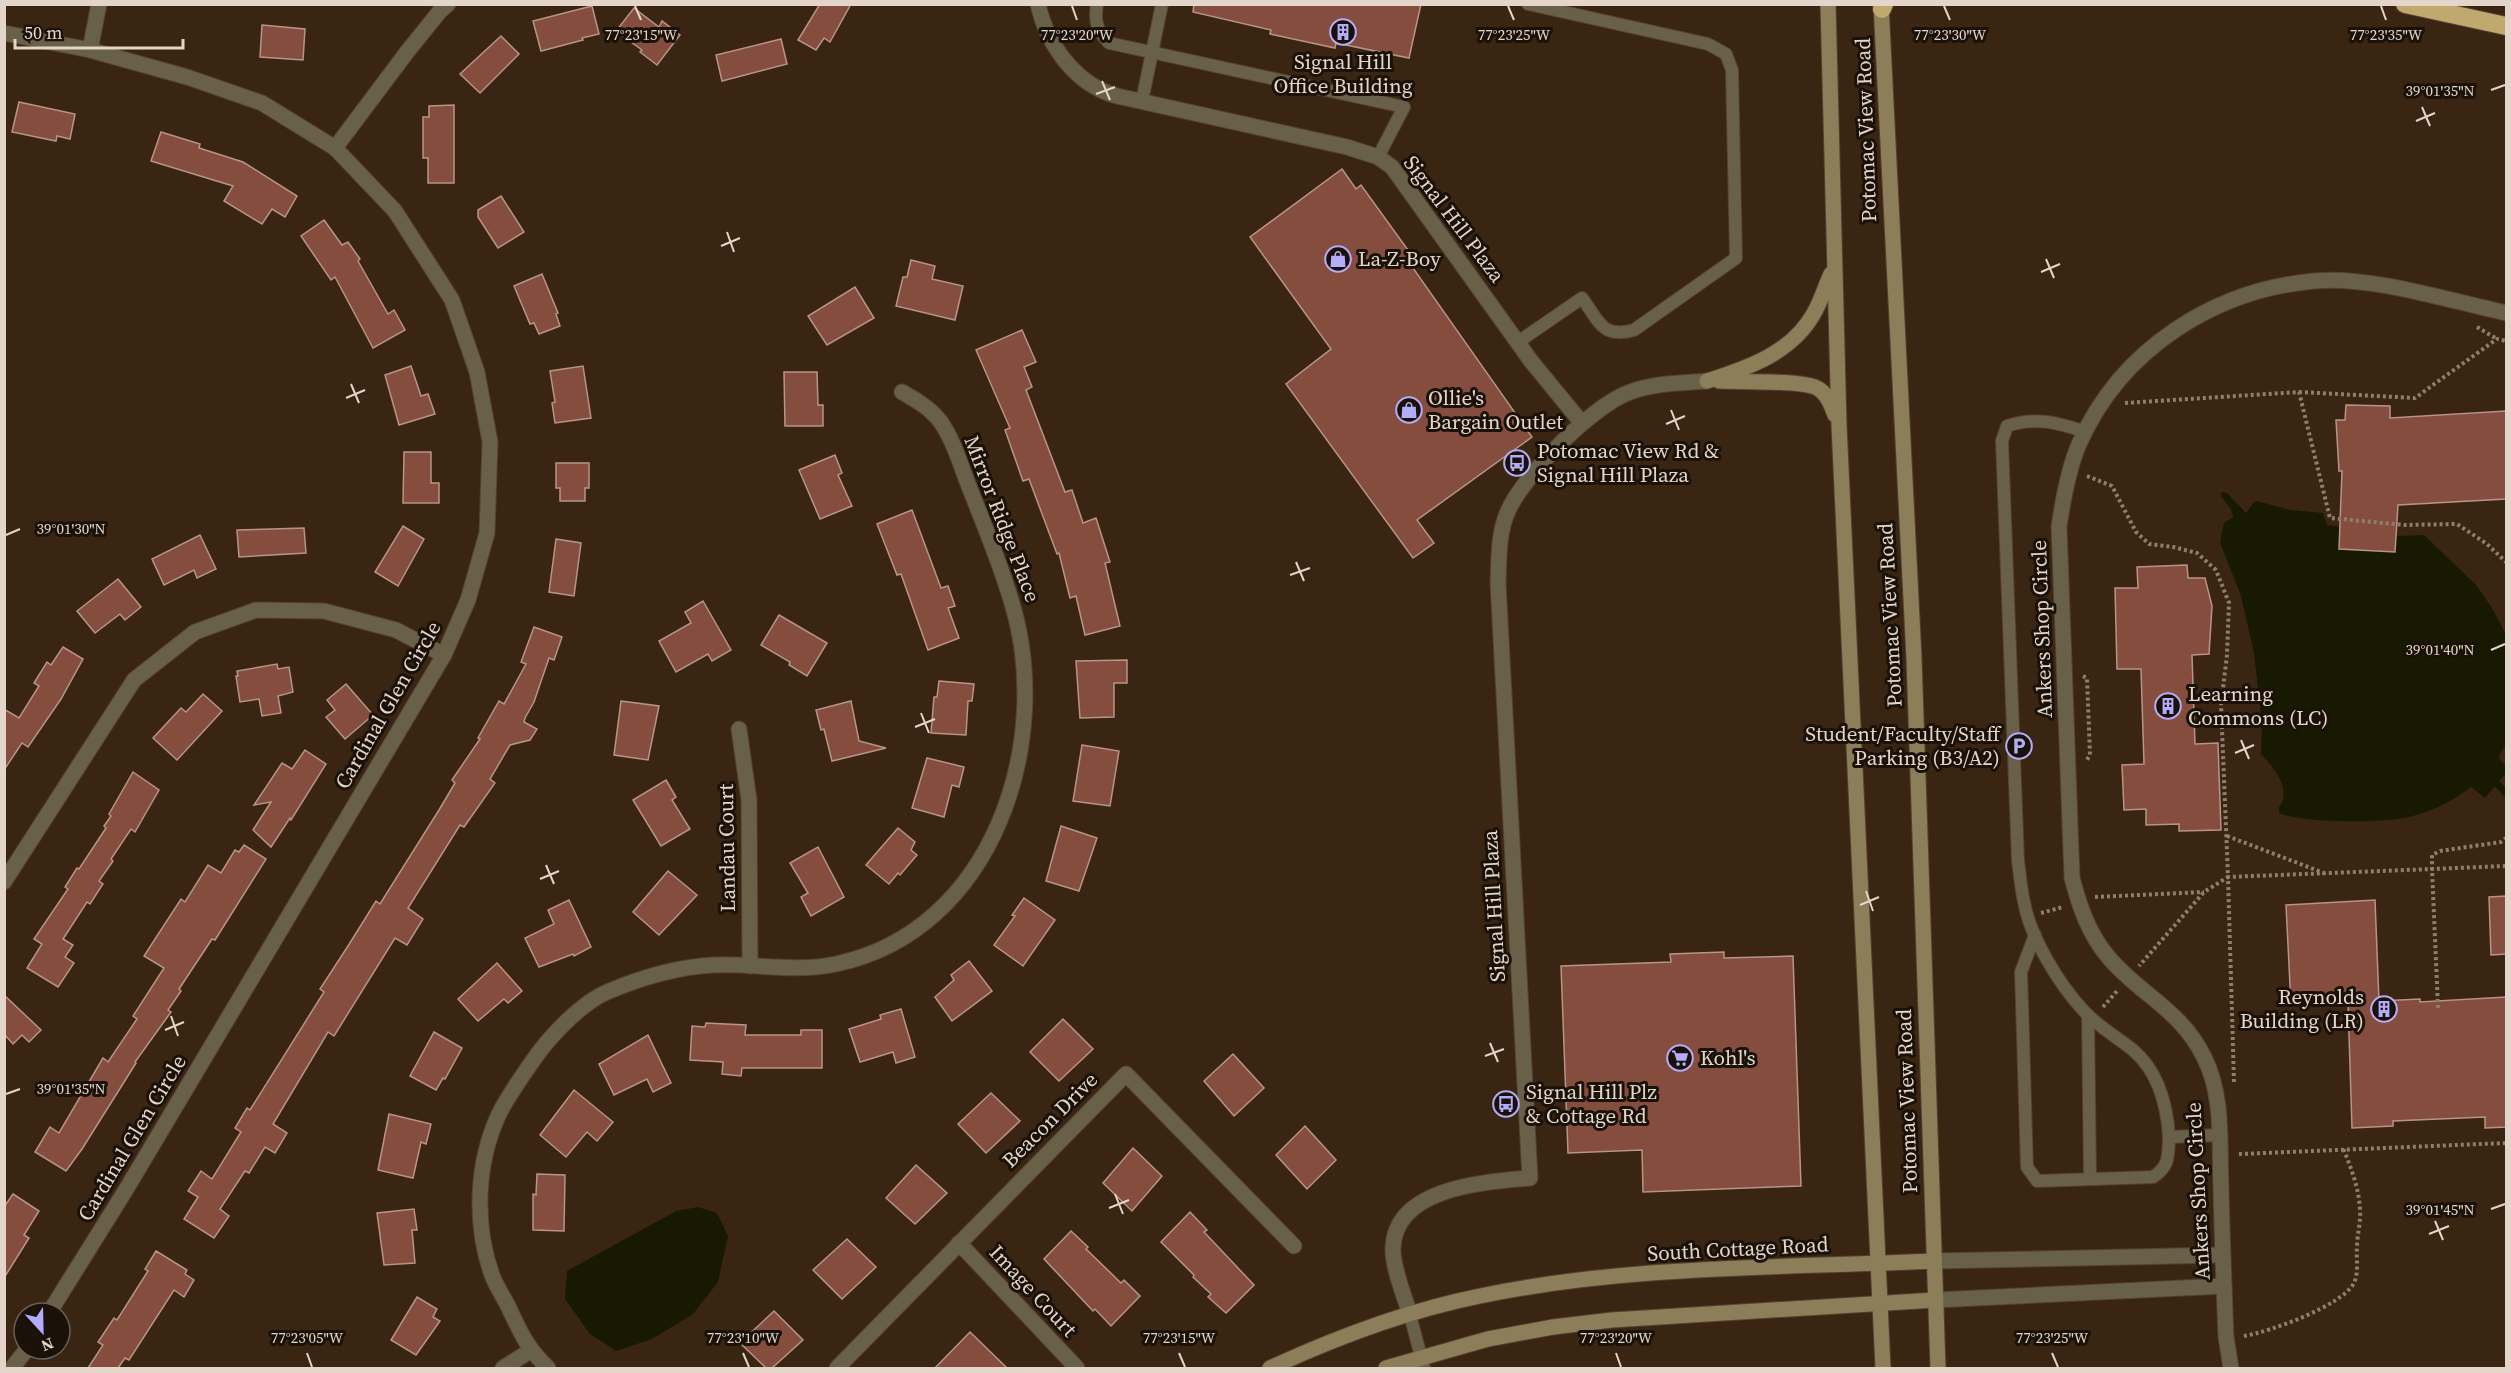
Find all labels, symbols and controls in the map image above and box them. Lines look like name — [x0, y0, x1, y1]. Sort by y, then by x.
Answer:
scale bar — [15, 12, 183, 50]
building icon: Signal Hill Office Building — [1328, 17, 1358, 47]
text: 50 m — [24, 20, 62, 45]
text: 77°23'15"W — [605, 24, 678, 45]
text: 77°23'20"W — [1041, 24, 1114, 45]
text: 77°23'25"W — [1478, 24, 1551, 45]
text: 77°23'30"W — [1914, 24, 1987, 45]
text: 77°23'35"W — [2350, 24, 2423, 45]
street label: Potomac View Road — [1848, 37, 1883, 223]
place label: Signal Hill Office Building — [1273, 47, 1413, 100]
text: 39°01'35"N — [2405, 80, 2475, 101]
street label: Signal Hill Plaza — [1397, 149, 1512, 288]
shop icon: La-Z-Boy — [1323, 244, 1353, 274]
place label: La-Z-Boy — [1358, 244, 1441, 273]
place label: Ollie's Bargain Outlet — [1428, 383, 1563, 436]
shop icon: Ollie's Bargain Outlet — [1394, 395, 1424, 425]
street label: Mirror Ridge Place — [957, 431, 1048, 606]
place label: Potomac View Rd & Signal Hill Plaza — [1537, 436, 1719, 489]
bus stop icon: Potomac View Rd & Signal Hill Plaza — [1502, 448, 1532, 478]
text: 39°01'30"N — [36, 518, 106, 539]
street label: Potomac View Road — [1870, 522, 1909, 708]
street label: Ankers Shop Circle — [2024, 540, 2059, 718]
street label: Cardinal Glen Circle — [328, 616, 447, 794]
text: 39°01'40"N — [2405, 639, 2475, 660]
place label: Learning Commons (LC) — [2188, 679, 2328, 732]
building icon: Learning Commons (LC) — [2153, 691, 2183, 721]
place label: Student/Faculty/Staff Parking (B3/A2) — [1805, 719, 2002, 772]
parking icon: Student/Faculty/Staff Parking (B3/A2) — [2004, 731, 2034, 761]
street label: Landau Court — [711, 783, 742, 912]
street label: Signal Hill Plaza — [1475, 829, 1512, 983]
place label: Reynolds Building (LR) — [2240, 982, 2364, 1035]
building icon: Reynolds Building (LR) — [2369, 994, 2399, 1024]
street label: Potomac View Road — [1889, 1008, 1924, 1194]
supermarket icon: Kohl's — [1665, 1043, 1695, 1073]
place label: Kohl's — [1700, 1043, 1756, 1072]
street label: Cardinal Glen Circle — [70, 1049, 193, 1226]
street label: Beacon Drive — [995, 1065, 1104, 1174]
place label: Signal Hill Plz & Cottage Rd — [1526, 1077, 1657, 1130]
text: 39°01'35"N — [36, 1078, 106, 1099]
bus stop icon: Signal Hill Plz & Cottage Rd — [1491, 1089, 1521, 1119]
street label: Ankers Shop Circle — [2178, 1101, 2217, 1281]
text: 39°01'45"N — [2405, 1199, 2475, 1220]
street label: South Cottage Road — [1647, 1229, 1829, 1268]
street label: Image Court — [983, 1238, 1084, 1343]
north arrow — [12, 1301, 72, 1361]
text: 77°23'05"W — [271, 1327, 344, 1348]
text: 77°23'10"W — [707, 1327, 780, 1348]
text: 77°23'15"W — [1143, 1327, 1216, 1348]
text: 77°23'20"W — [1580, 1327, 1653, 1348]
text: 77°23'25"W — [2016, 1327, 2089, 1348]
text: N — [38, 1333, 57, 1357]

